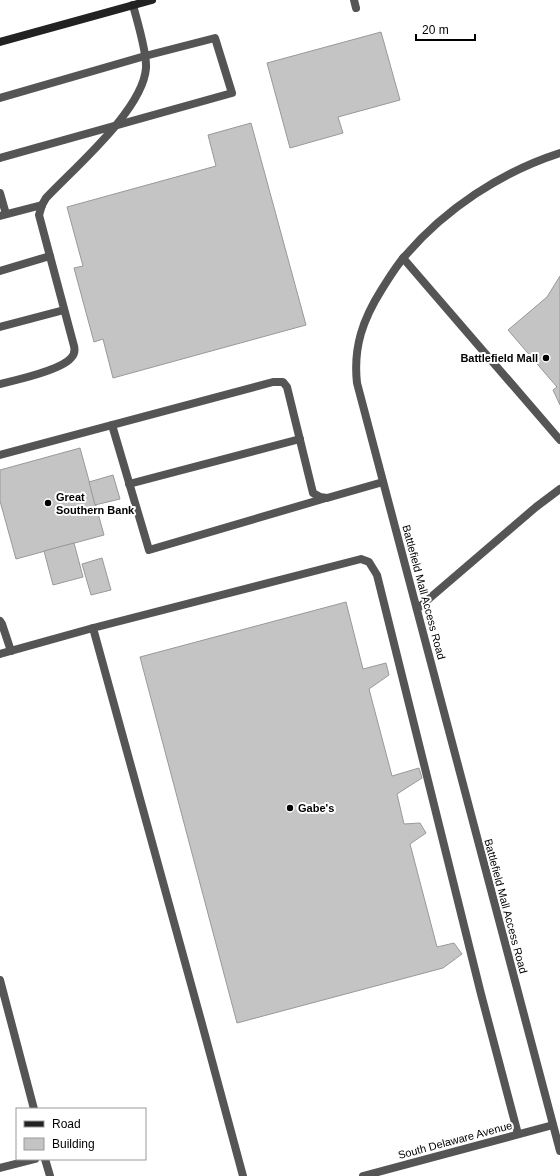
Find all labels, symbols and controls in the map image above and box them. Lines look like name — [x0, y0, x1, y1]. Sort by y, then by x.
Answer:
scale bar — [416, 16, 475, 42]
text: 20 m — [422, 23, 449, 37]
place label: Battlefield Mall — [460, 352, 538, 364]
marker: Battlefield Mall — [541, 353, 551, 363]
place label: Great Southern Bank — [56, 491, 135, 516]
marker: Great Southern Bank — [43, 498, 53, 508]
street label: Battlefield Mall Access Road — [400, 523, 448, 661]
place label: Gabe's — [298, 802, 334, 814]
marker: Gabe's — [285, 803, 295, 813]
street label: Battlefield Mall Access Road — [482, 837, 530, 975]
legend — [16, 1108, 146, 1160]
text: Road — [52, 1117, 81, 1131]
street label: South Delaware Avenue — [397, 1119, 513, 1161]
text: Building — [52, 1137, 95, 1151]

